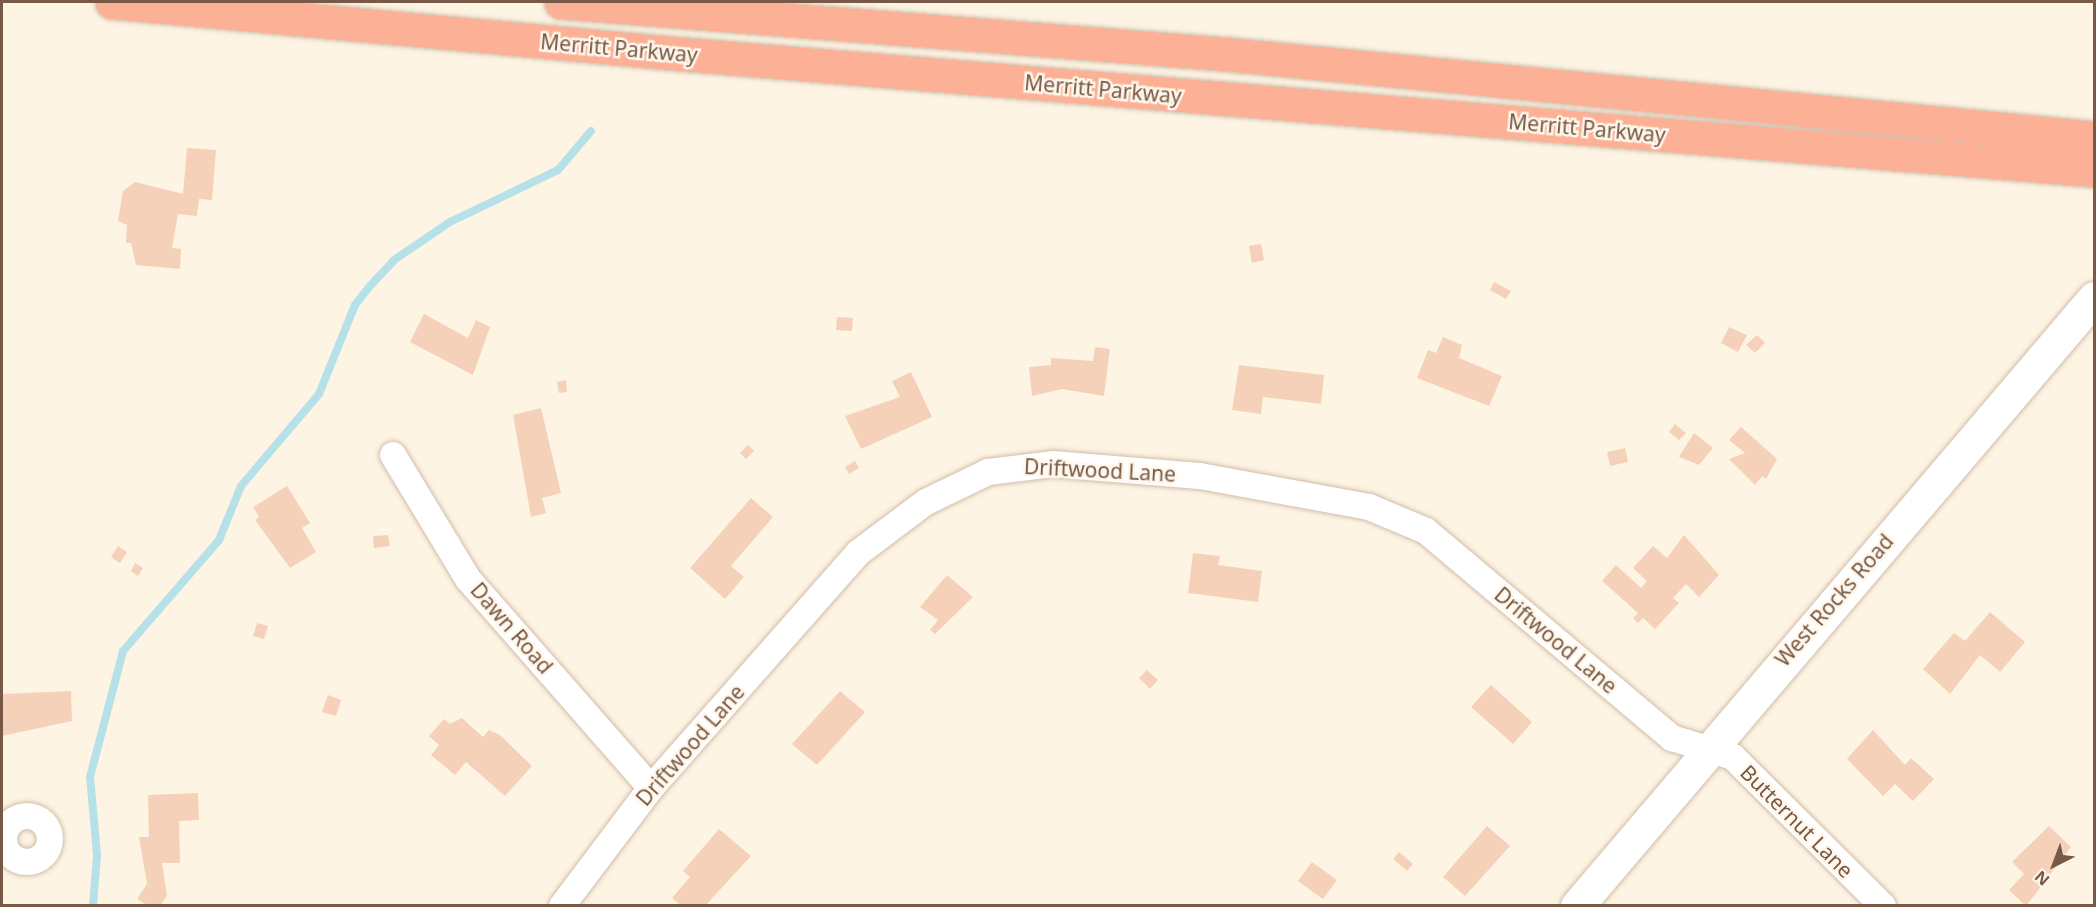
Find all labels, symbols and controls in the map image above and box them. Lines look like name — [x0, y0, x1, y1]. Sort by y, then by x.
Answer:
street label: Merritt Parkway — [539, 29, 699, 67]
street label: Merritt Parkway — [1023, 70, 1183, 108]
street label: Merritt Parkway — [1507, 109, 1667, 147]
street label: Driftwood Lane — [1023, 453, 1177, 487]
street label: West Rocks Road — [1770, 529, 1898, 671]
street label: Dawn Road — [466, 577, 558, 679]
street label: Driftwood Lane — [1490, 581, 1622, 699]
street label: Driftwood Lane — [631, 679, 749, 811]
street label: Butternut Lane — [1735, 759, 1859, 883]
north arrow — [2024, 835, 2084, 895]
text: N — [2030, 866, 2054, 891]

